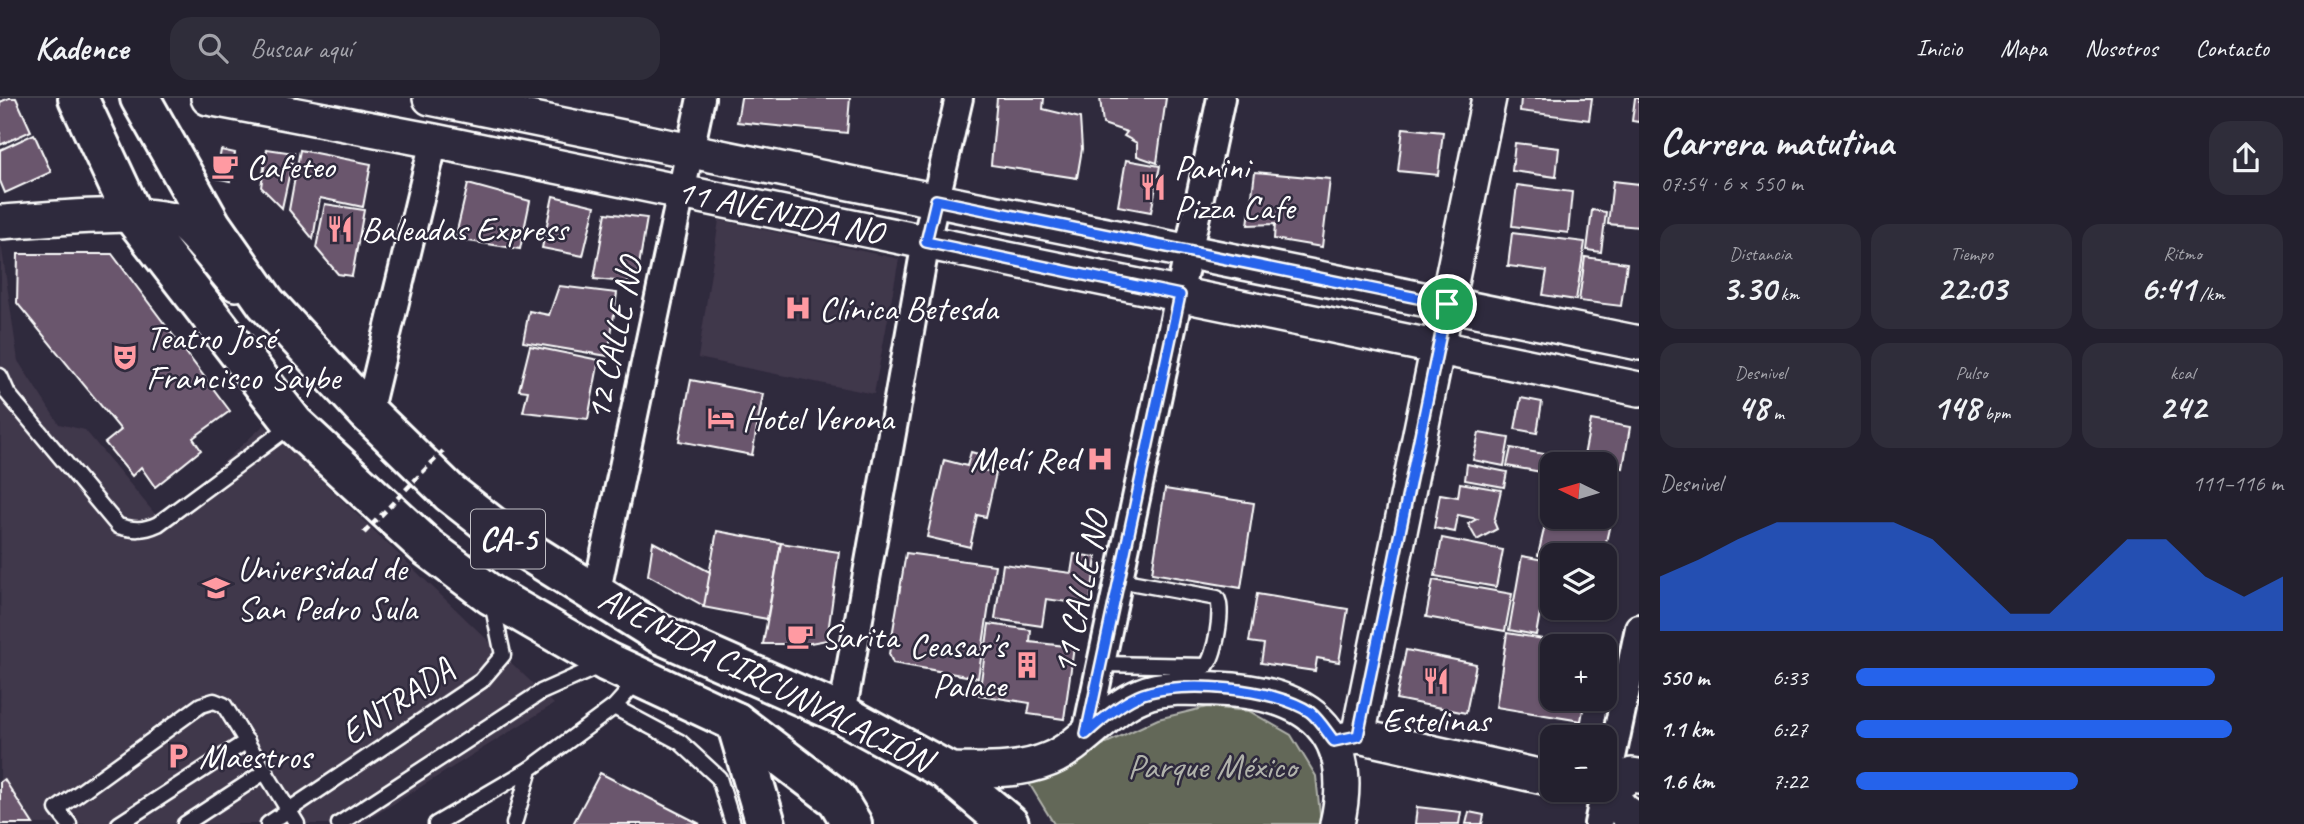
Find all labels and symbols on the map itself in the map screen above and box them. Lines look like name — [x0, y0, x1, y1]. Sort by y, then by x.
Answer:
place label: Cafeteo — [246, 144, 336, 189]
place label: Panini Pizza Cafe — [1174, 145, 1297, 230]
cafe icon: Cafeteo — [210, 151, 240, 181]
street label: 11 AVENIDA NO — [673, 168, 891, 257]
restaurant icon: Panini Pizza Cafe — [1138, 172, 1168, 202]
place label: Baleadas Express — [361, 207, 571, 252]
restaurant icon: Baleadas Express — [325, 214, 355, 244]
street label: 12 CALLE NO — [575, 250, 654, 424]
pin — [1417, 274, 1477, 334]
place label: Clínica Betesda — [819, 286, 999, 331]
hospital icon: Clínica Betesda — [783, 293, 813, 323]
place label: Teatro José Francisco Saybe — [146, 315, 343, 400]
theatre icon: Teatro José Francisco Saybe — [110, 342, 140, 372]
place label: Hotel Verona — [742, 396, 896, 441]
hotel icon: Hotel Verona — [706, 403, 736, 433]
place label: Medí Red — [970, 437, 1084, 482]
hospital icon: Medí Red — [1085, 444, 1115, 474]
north arrow — [1540, 452, 1617, 528]
street label: 11 CALLE NO — [1041, 504, 1120, 678]
road number: CA-5 — [471, 510, 545, 568]
place label: Universidad de San Pedro Sula — [237, 546, 419, 631]
school or university icon: Universidad de San Pedro Sula — [201, 573, 231, 603]
street label: AVENIDA CIRCUNVALACIÓN — [591, 576, 943, 785]
place label: Sarita — [821, 614, 901, 659]
cafe icon: Sarita — [785, 621, 815, 651]
place label: Ceasar's Palace — [909, 623, 1009, 708]
street label: ENTRADA — [332, 646, 464, 755]
building icon: Ceasar's Palace — [1012, 650, 1042, 680]
restaurant icon: Estelinas — [1421, 666, 1451, 696]
place label: Estelinas — [1382, 698, 1493, 743]
place label: Maestros — [199, 734, 314, 779]
parking icon: Maestros — [163, 741, 193, 771]
park label: Parque México — [1128, 744, 1300, 789]

